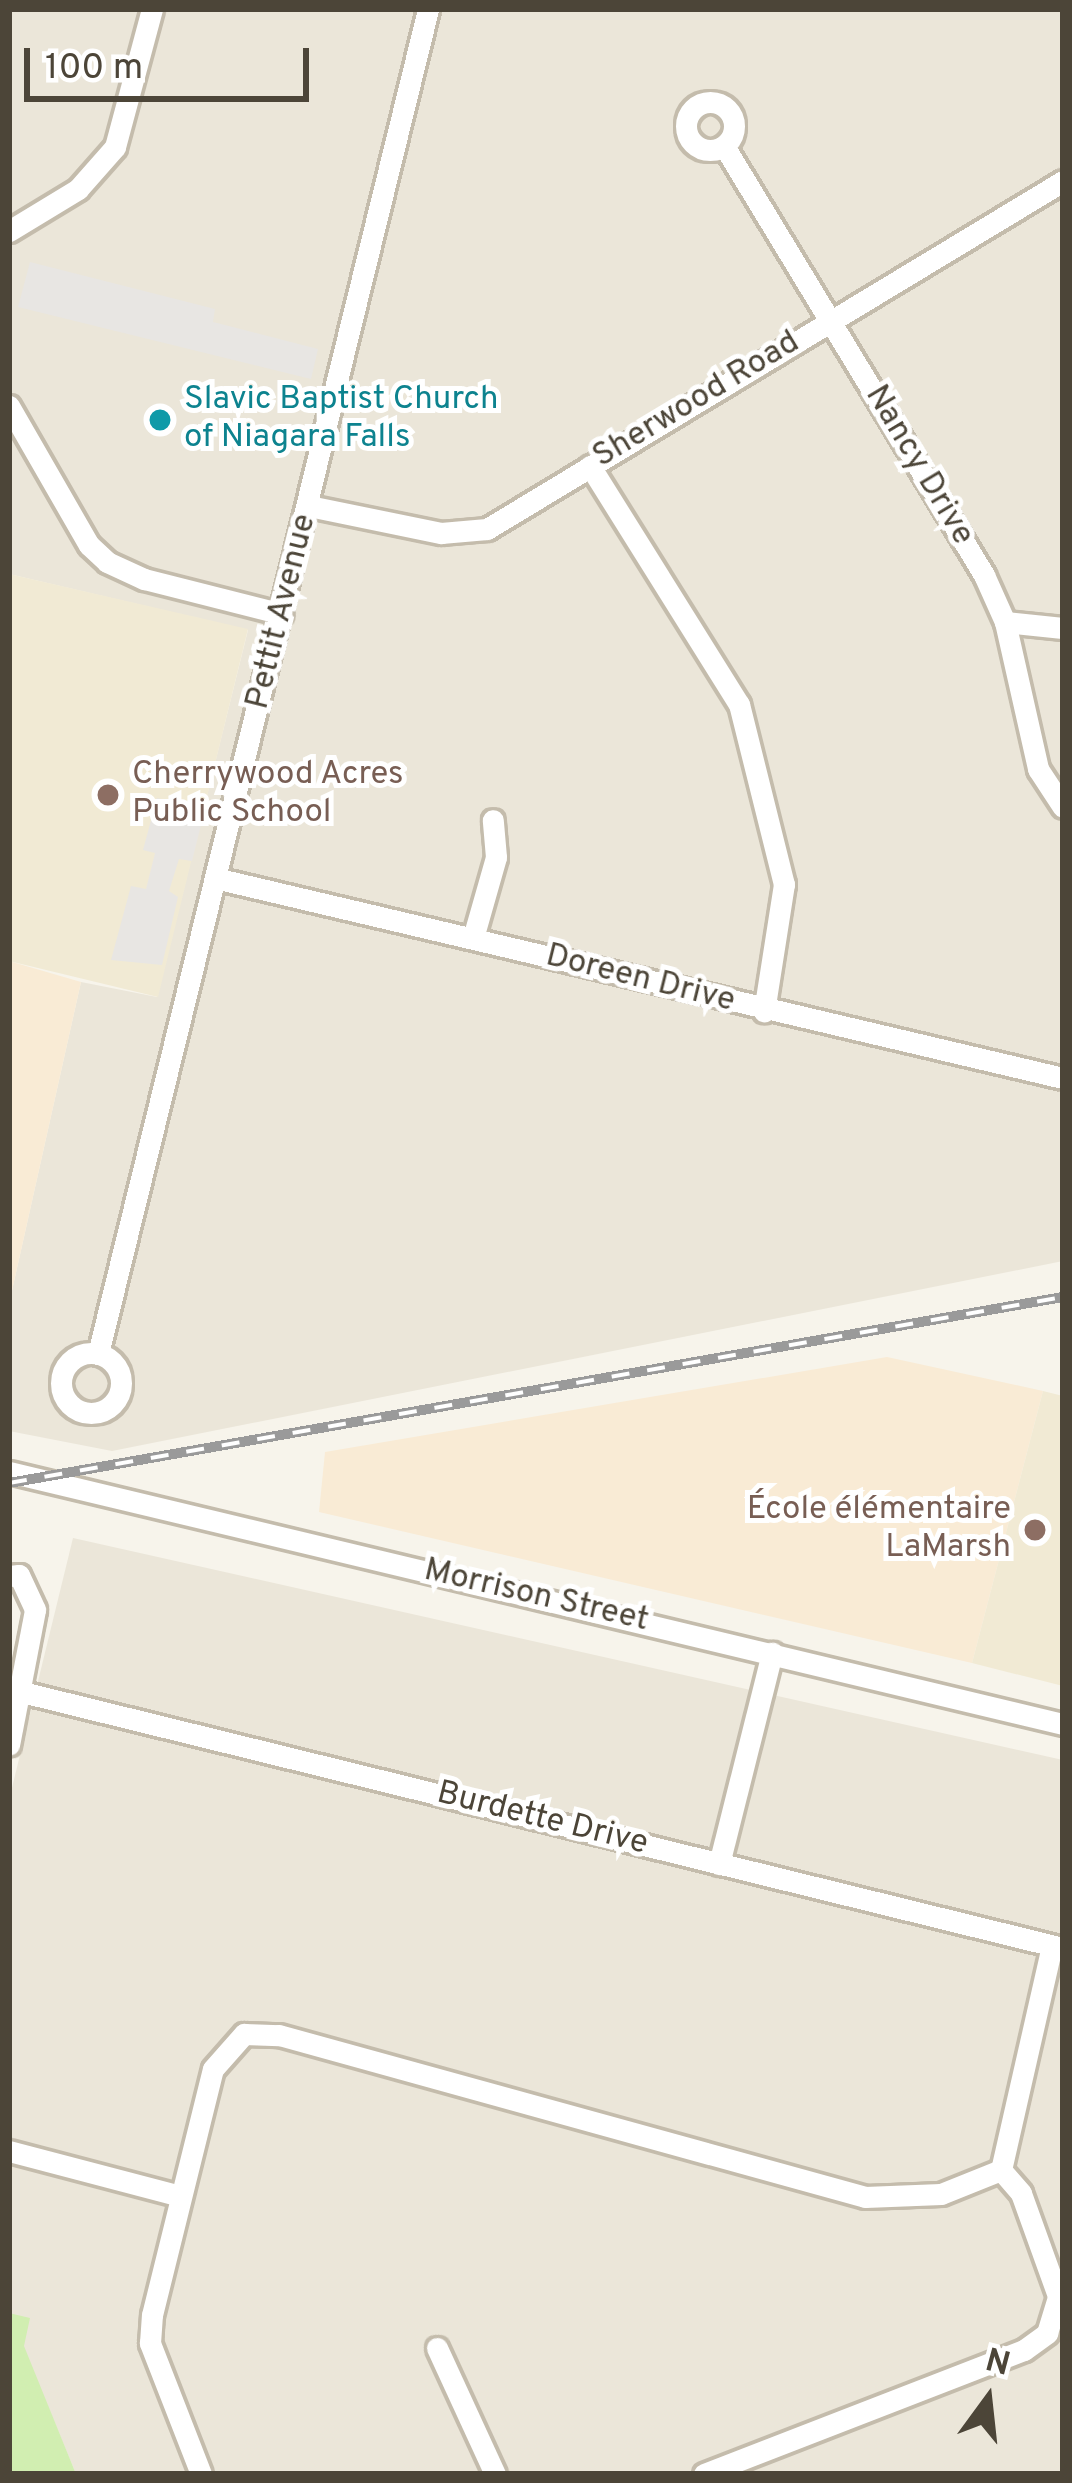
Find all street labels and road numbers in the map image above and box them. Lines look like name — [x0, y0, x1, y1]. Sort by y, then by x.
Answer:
street label: Sherwood Road — [587, 324, 807, 478]
street label: Nancy Drive — [855, 379, 981, 553]
street label: Pettit Avenue — [239, 510, 327, 714]
street label: Doreen Drive — [541, 937, 739, 1023]
street label: Morrison Street — [420, 1552, 652, 1642]
street label: Burdette Drive — [432, 1775, 652, 1865]

